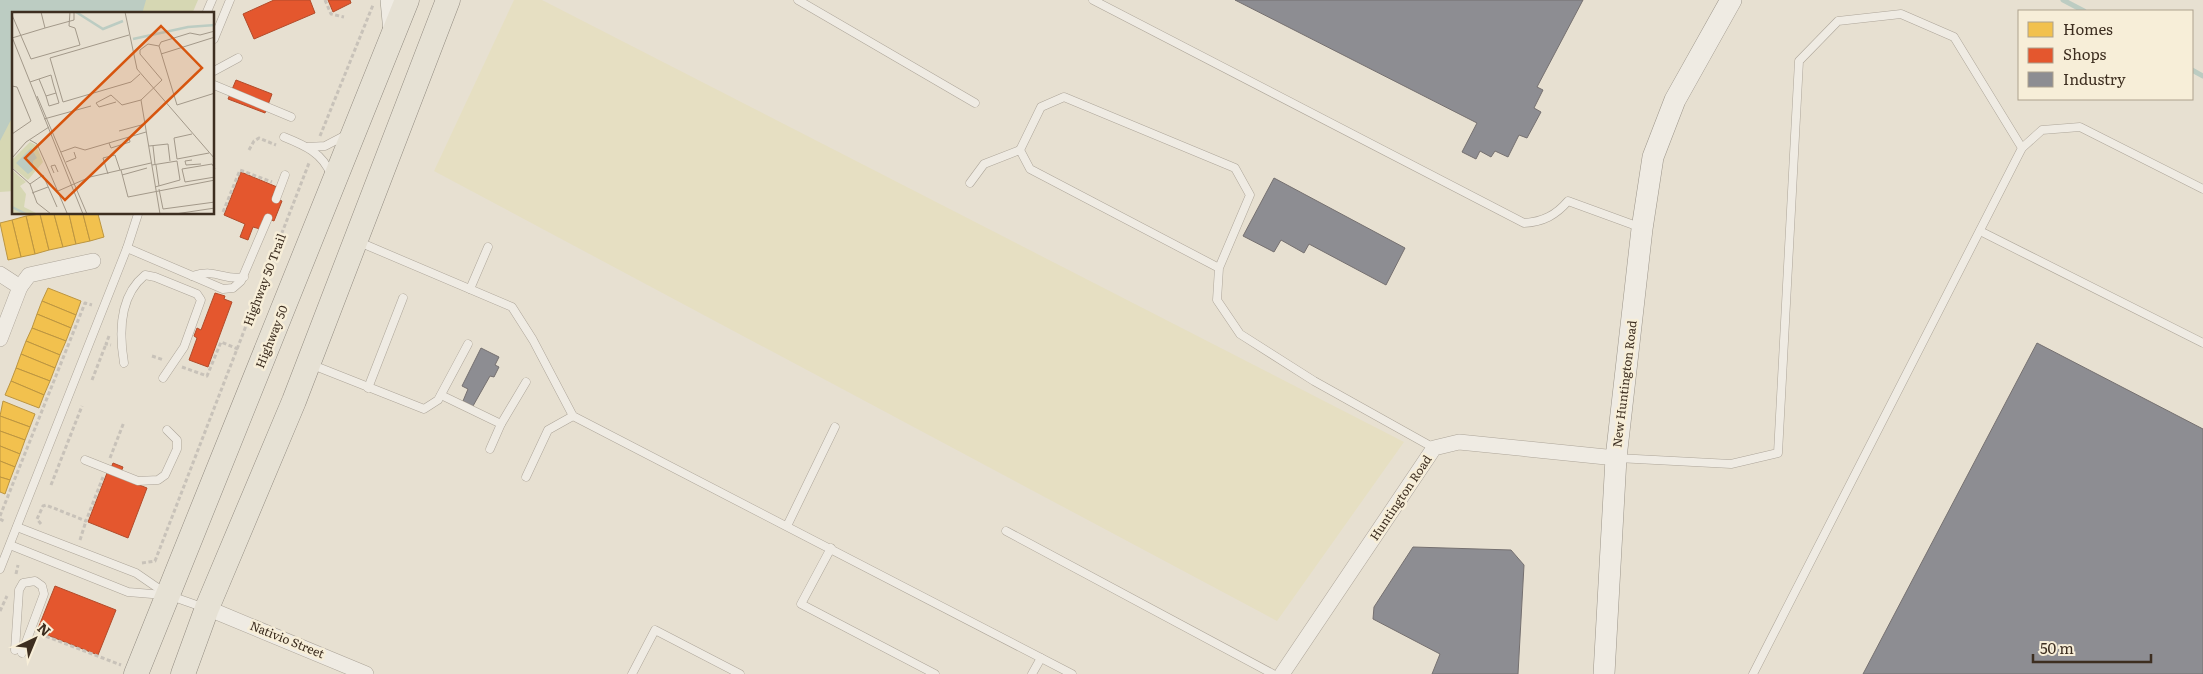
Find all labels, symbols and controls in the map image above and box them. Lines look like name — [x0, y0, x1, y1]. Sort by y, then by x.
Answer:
legend — [2018, 10, 2193, 100]
inset map — [12, 12, 215, 215]
text: Homes — [2063, 17, 2113, 40]
text: Shops — [2063, 42, 2106, 65]
text: Industry — [2063, 67, 2126, 90]
street label: Highway 50 Trail — [238, 231, 290, 328]
street label: Highway 50 — [250, 302, 292, 371]
street label: New Huntington Road — [1607, 319, 1641, 448]
street label: Huntington Road — [1365, 451, 1436, 544]
north arrow — [10, 614, 60, 664]
street label: Nativio Street — [247, 616, 327, 662]
text: N — [34, 618, 56, 640]
scale bar — [2033, 632, 2150, 664]
text: 50 m — [2040, 636, 2074, 659]

